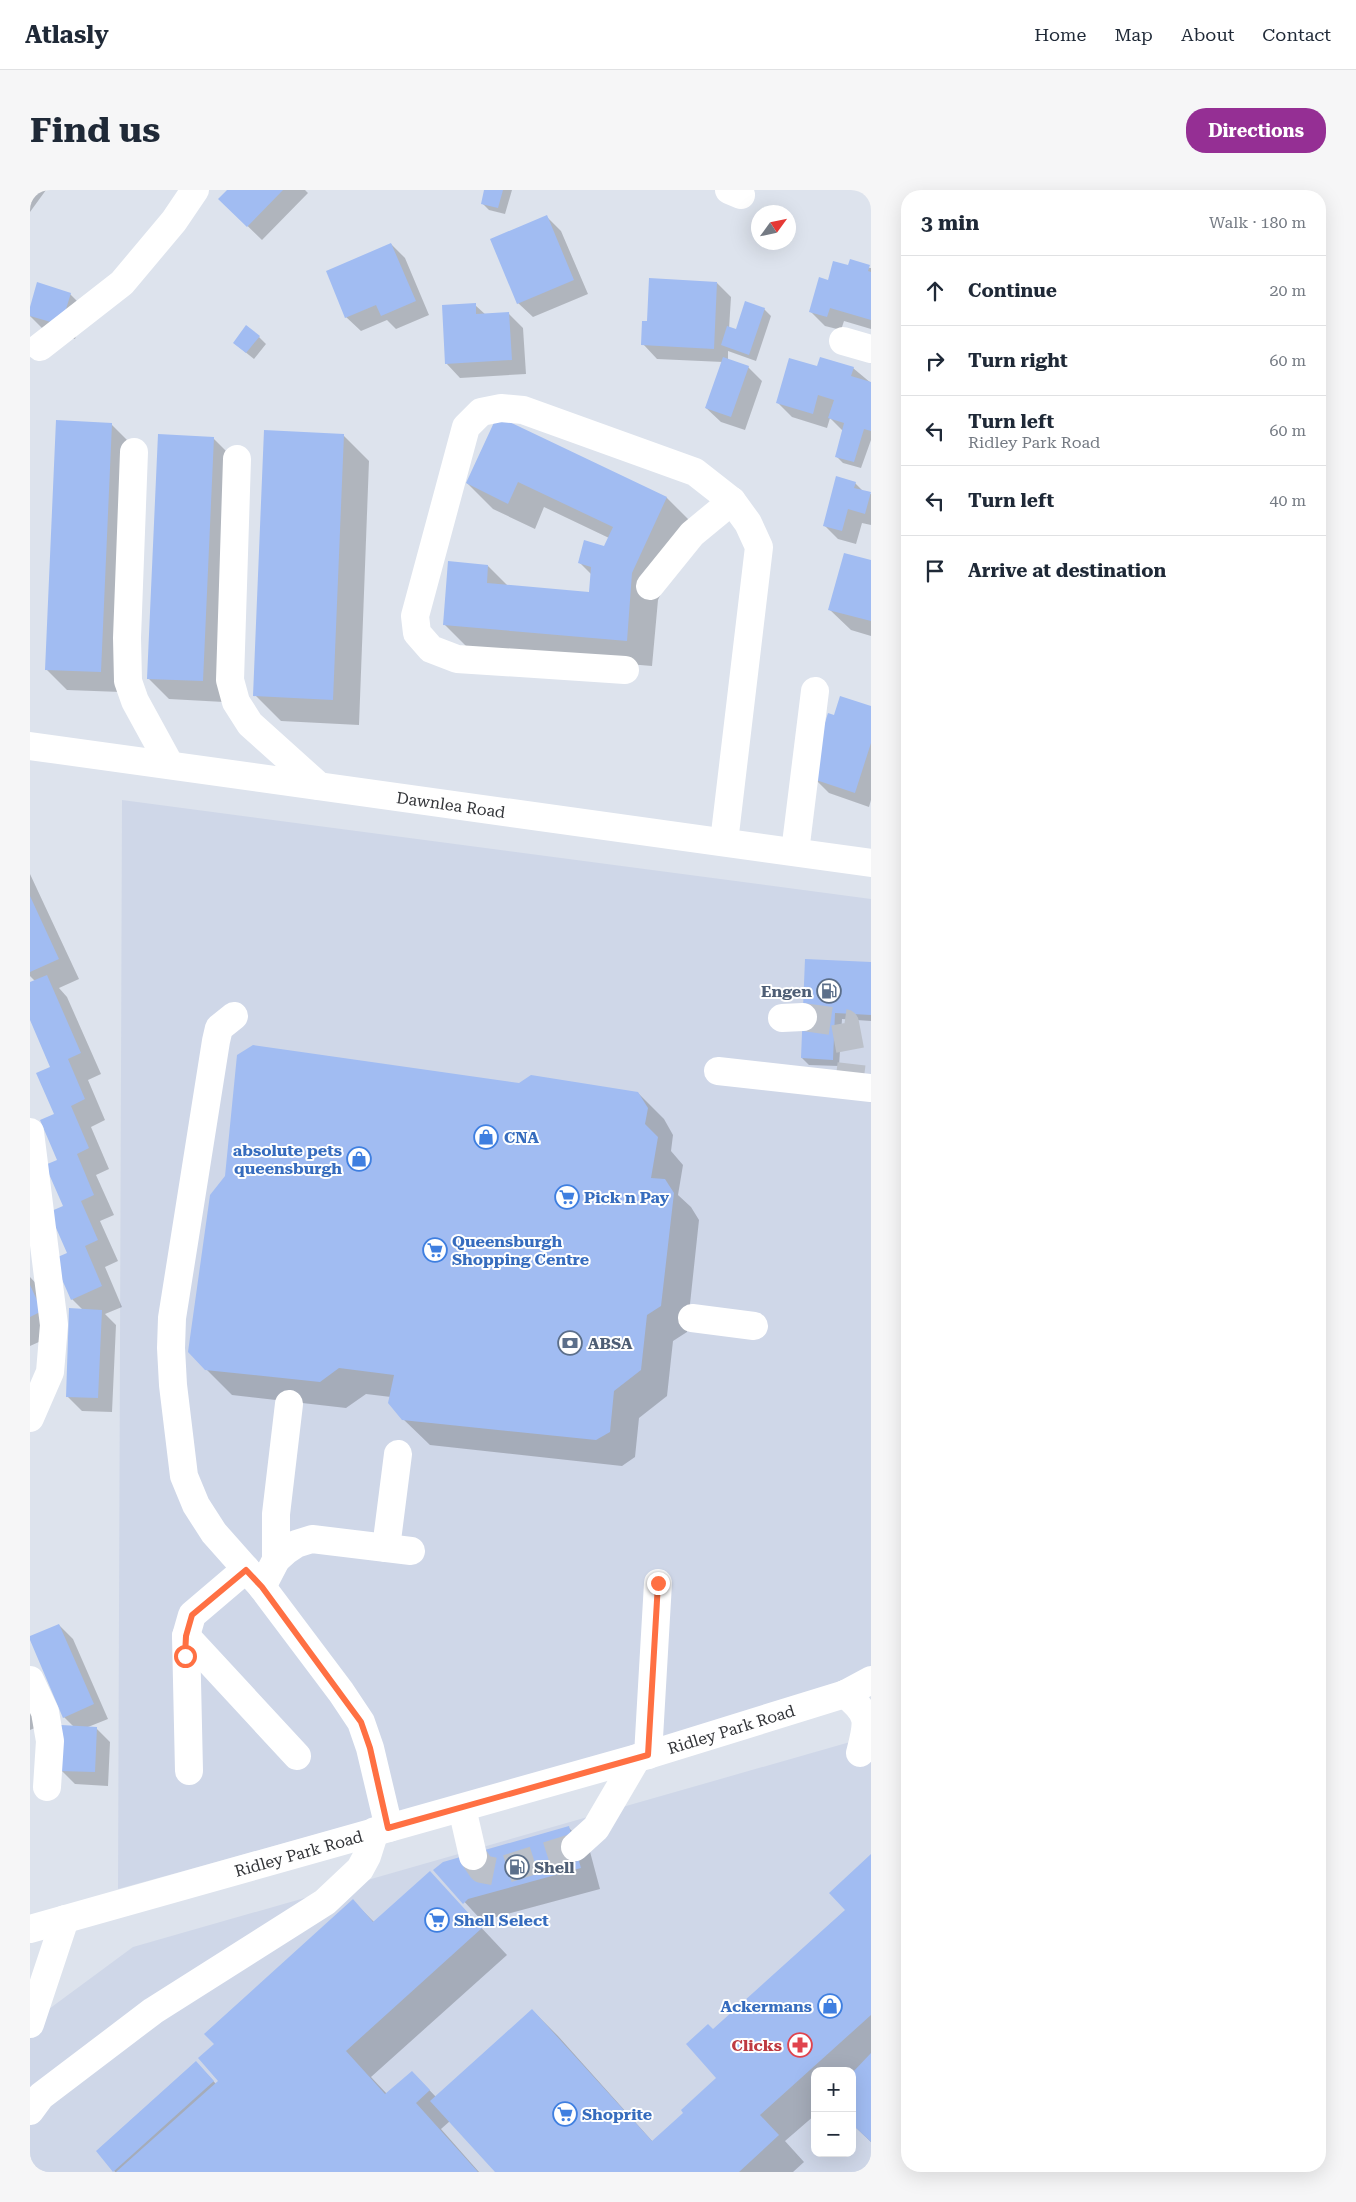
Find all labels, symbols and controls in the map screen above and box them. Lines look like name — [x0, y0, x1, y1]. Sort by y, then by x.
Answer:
text: Atlasly — [25, 21, 109, 49]
text: Home — [1034, 24, 1086, 45]
text: Map — [1114, 24, 1153, 45]
text: About — [1181, 24, 1234, 45]
text: Contact — [1262, 24, 1331, 45]
button: Directions — [1186, 108, 1326, 153]
text: Find us — [30, 110, 160, 151]
north arrow — [751, 205, 796, 250]
text: 3 min — [921, 211, 979, 235]
text: Walk · 180 m — [1209, 213, 1306, 232]
icon: ahead — [921, 277, 949, 305]
text: Continue — [968, 279, 1057, 302]
text: 20 m — [1269, 281, 1306, 300]
icon: right — [921, 347, 949, 375]
text: Turn right — [968, 349, 1068, 372]
text: 60 m — [1269, 351, 1306, 370]
text: Turn left — [968, 410, 1054, 433]
icon: left — [921, 417, 949, 445]
text: 60 m — [1269, 421, 1306, 440]
text: Ridley Park Road — [968, 433, 1100, 452]
icon: left — [921, 487, 949, 515]
text: Turn left — [968, 489, 1054, 512]
text: 40 m — [1269, 491, 1306, 510]
icon: arrive — [921, 557, 949, 585]
text: Arrive at destination — [968, 559, 1166, 582]
street label: Dawnlea Road — [395, 788, 507, 822]
fuel station icon: Engen — [816, 978, 842, 1004]
place label: Engen — [761, 982, 812, 1001]
shop icon: CNA — [473, 1124, 499, 1150]
place label: CNA — [504, 1128, 539, 1147]
place label: absolute pets queensburgh — [233, 1141, 342, 1178]
shop icon: absolute pets queensburgh — [346, 1146, 372, 1172]
supermarket icon: Pick n Pay — [554, 1184, 580, 1210]
place label: Pick n Pay — [584, 1188, 669, 1207]
place label: Queensburgh Shopping Centre — [452, 1232, 589, 1269]
supermarket icon: Queensburgh Shopping Centre — [422, 1237, 448, 1263]
bank icon: ABSA — [557, 1330, 583, 1356]
place label: ABSA — [588, 1334, 633, 1353]
route end — [647, 1572, 670, 1595]
route start — [174, 1645, 197, 1668]
street label: Ridley Park Road — [665, 1701, 797, 1758]
street label: Ridley Park Road — [232, 1827, 365, 1881]
fuel station icon: Shell — [504, 1854, 530, 1880]
place label: Shell — [534, 1858, 575, 1877]
supermarket icon: Shell Select — [424, 1907, 450, 1933]
place label: Shell Select — [454, 1911, 549, 1930]
shop icon: Ackermans — [817, 1993, 843, 2019]
place label: Ackermans — [720, 1997, 812, 2016]
pharmacy icon: Clicks — [787, 2032, 813, 2058]
place label: Clicks — [732, 2036, 782, 2055]
map controls — [811, 2067, 856, 2157]
button: + — [811, 2067, 856, 2112]
supermarket icon: Shoprite — [552, 2101, 578, 2127]
place label: Shoprite — [582, 2105, 652, 2124]
button: − — [811, 2112, 856, 2157]

